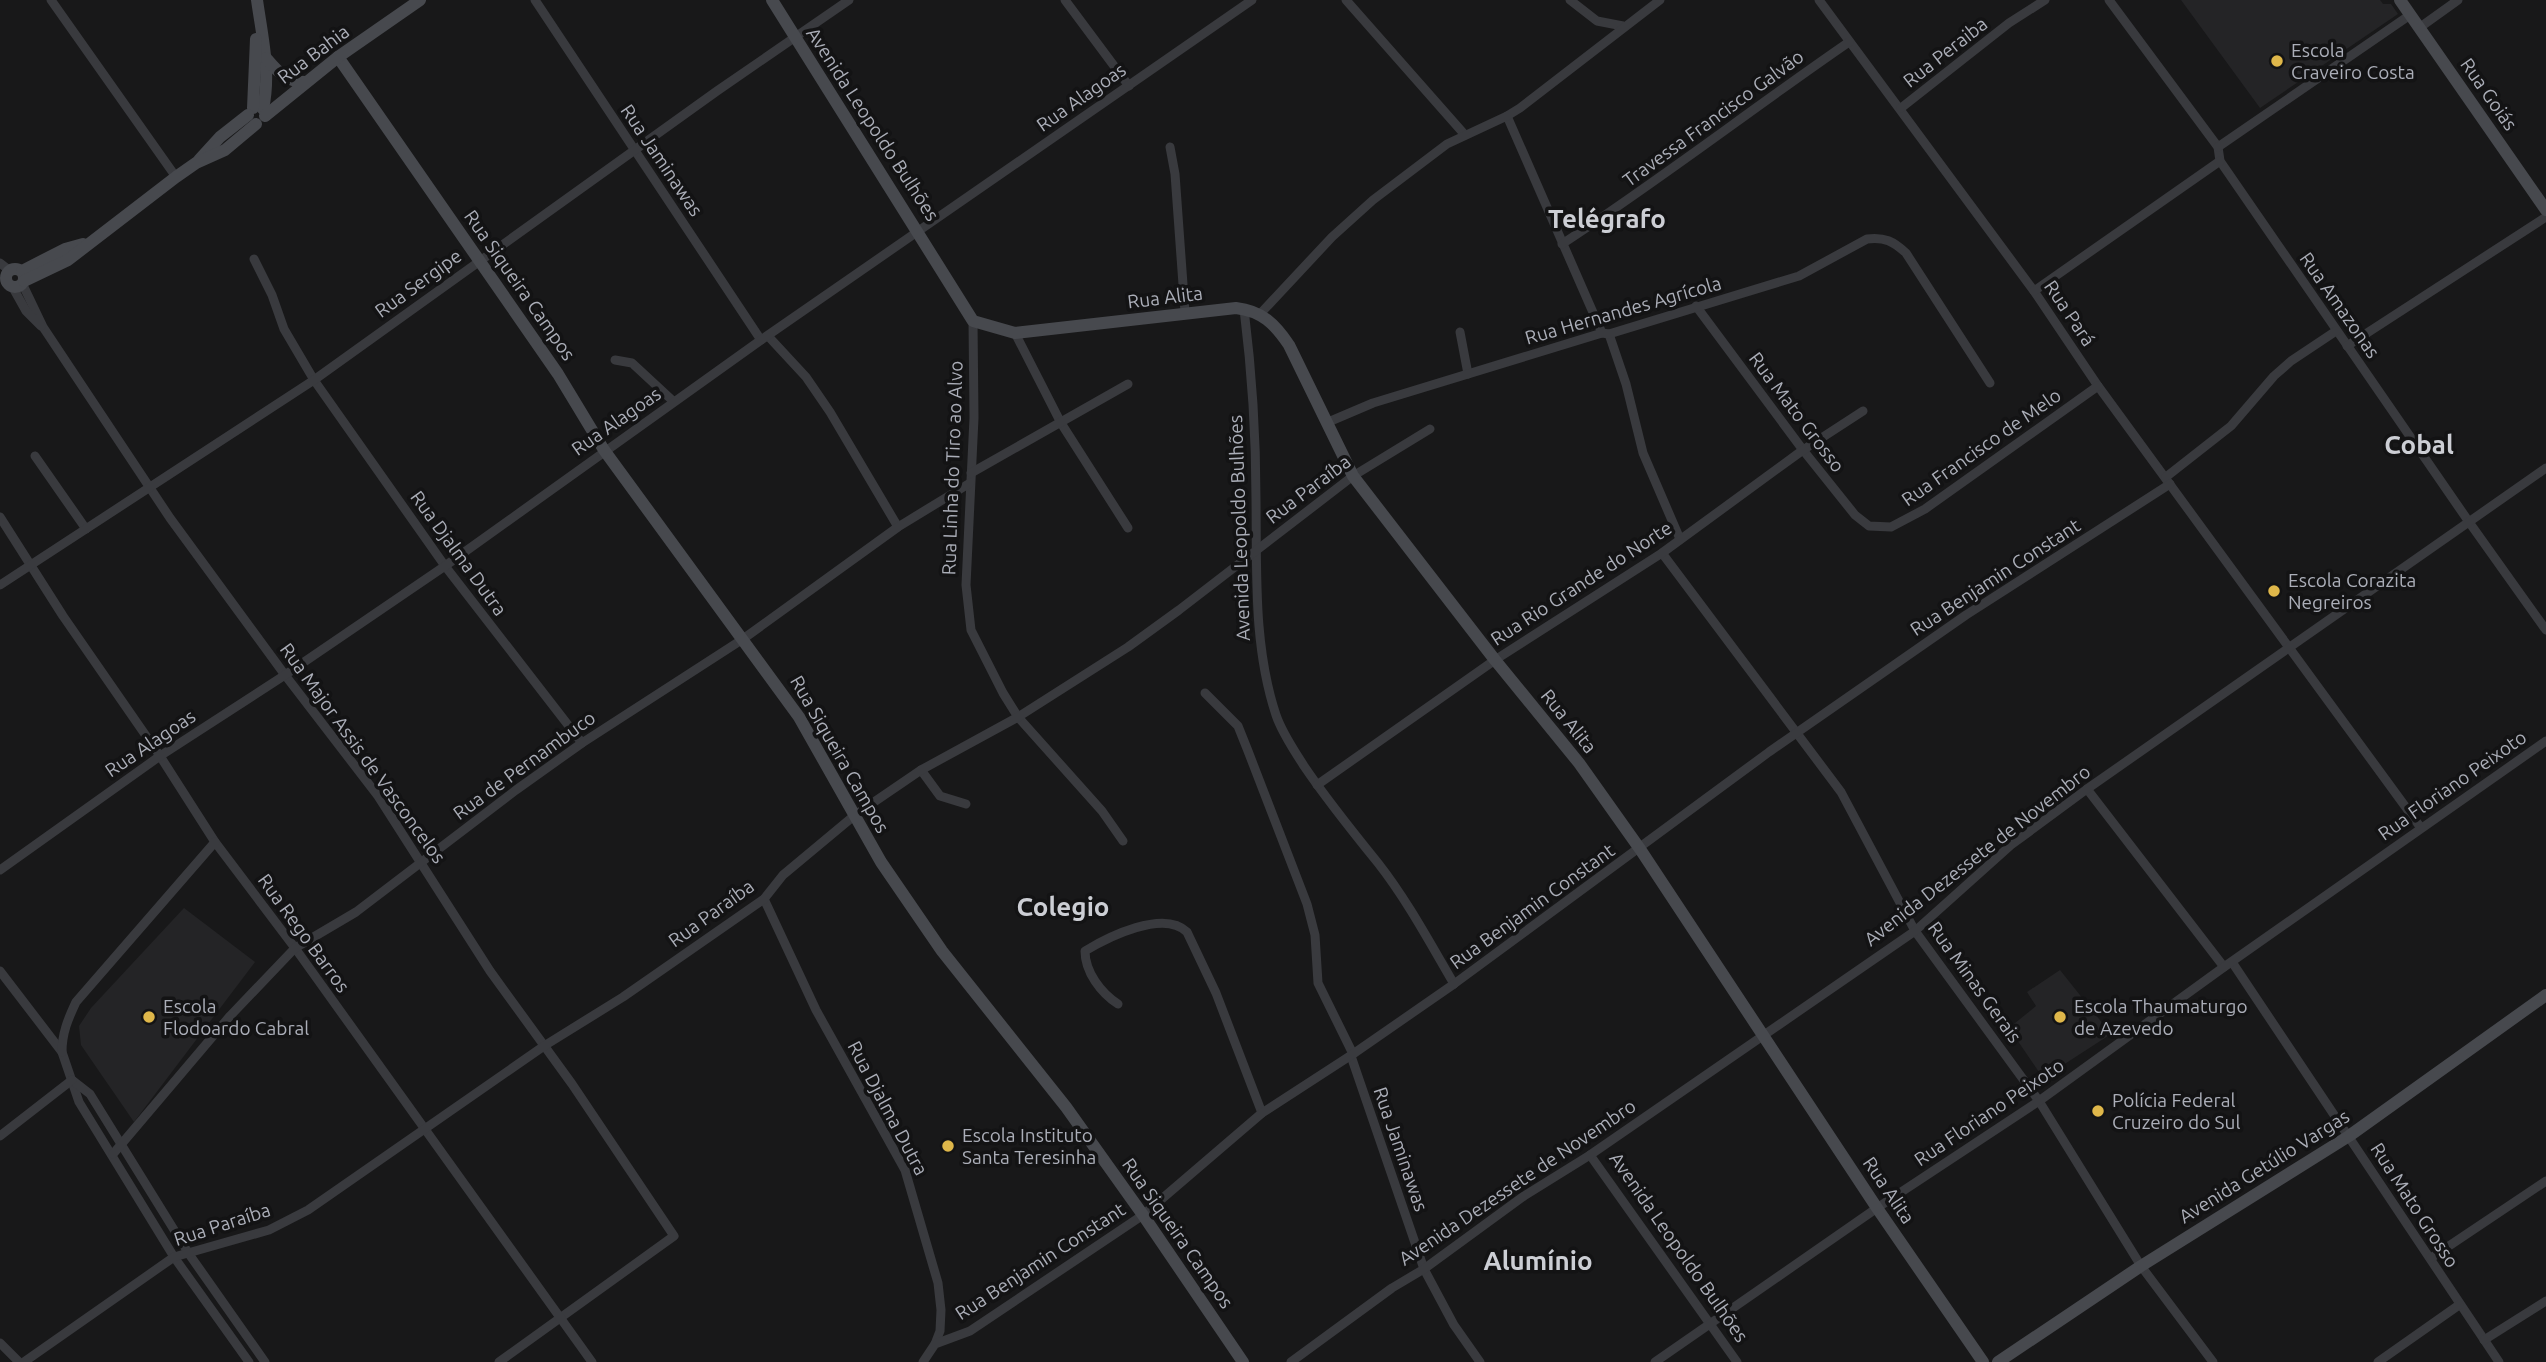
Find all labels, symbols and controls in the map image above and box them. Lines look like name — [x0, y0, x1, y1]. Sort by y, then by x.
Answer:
street label: Rua Peraiba — [1899, 12, 1991, 92]
street label: Rua Bahia — [273, 20, 353, 88]
street label: Avenida Leopoldo Bulhões — [802, 23, 944, 225]
place label: Escola Craveiro Costa — [2291, 39, 2415, 83]
street label: Travessa Francisco Galvão — [1618, 45, 1808, 191]
marker: Escola Craveiro Costa — [2269, 53, 2285, 69]
street label: Rua Goiás — [2456, 54, 2522, 134]
street label: Rua Alagoas — [1032, 58, 1130, 136]
street label: Rua Jaminawas — [616, 100, 708, 220]
district label: Telégrafo — [1548, 204, 1666, 233]
street label: Rua Siqueira Campos — [460, 206, 580, 364]
street label: Rua Sergipe — [370, 244, 466, 322]
street label: Rua Amazonas — [2295, 248, 2385, 362]
street label: Rua Hernandes Agrícola — [1522, 271, 1724, 349]
street label: Rua Pará — [2040, 276, 2100, 350]
street label: Rua Alita — [1126, 281, 1204, 313]
street label: Rua Mato Grosso — [1745, 348, 1849, 476]
street label: Rua Linha do Tiro ao Alvo — [937, 360, 967, 576]
street label: Rua Alagoas — [567, 382, 665, 460]
street label: Rua Francisco de Melo — [1897, 384, 2065, 510]
street label: Avenida Leopoldo Bulhões — [1224, 415, 1254, 641]
district label: Cobal — [2384, 430, 2454, 459]
street label: Rua Paraíba — [1261, 450, 1355, 528]
street label: Rua Djalma Dutra — [406, 486, 512, 620]
street label: Rua Benjamin Constant — [1906, 514, 2085, 640]
street label: Rua Rio Grande do Norte — [1486, 516, 1676, 650]
place label: Escola Corazita Negreiros — [2288, 569, 2416, 613]
marker: Escola Corazita Negreiros — [2266, 583, 2282, 599]
street label: Rua Major Assis de Vasconcelos — [276, 639, 450, 867]
street label: Rua Siqueira Campos — [786, 671, 894, 837]
street label: Rua Alita — [1537, 685, 1601, 757]
street label: Rua Alagoas — [101, 705, 199, 781]
street label: Rua de Pernambuco — [449, 706, 599, 824]
street label: Rua Floriano Peixoto — [2374, 726, 2530, 844]
street label: Avenida Dezessete de Novembro — [1860, 760, 2094, 950]
street label: Rua Benjamin Constant — [1445, 839, 1619, 973]
street label: Rua Rego Barros — [254, 869, 354, 997]
street label: Rua Paraíba — [664, 875, 758, 951]
district label: Colegio — [1016, 892, 1110, 921]
street label: Rua Minas Gerais — [1924, 917, 2026, 1047]
place label: Escola Flodoardo Cabral — [163, 995, 309, 1039]
place label: Escola Thaumaturgo de Azevedo — [2074, 995, 2248, 1039]
marker: Escola Flodoardo Cabral — [141, 1009, 157, 1025]
marker: Escola Thaumaturgo de Azevedo — [2052, 1009, 2068, 1025]
street label: Rua Djalma Dutra — [843, 1037, 933, 1179]
street label: Rua Floriano Peixoto — [1910, 1054, 2068, 1170]
street label: Rua Jaminawas — [1369, 1084, 1433, 1214]
place label: Polícia Federal Cruzeiro do Sul — [2112, 1089, 2240, 1133]
street label: Avenida Dezessete de Novembro — [1394, 1094, 1640, 1270]
marker: Polícia Federal Cruzeiro do Sul — [2090, 1103, 2106, 1119]
street label: Avenida Getúlio Vargas — [2175, 1105, 2353, 1227]
place label: Escola Instituto Santa Teresinha — [962, 1124, 1096, 1168]
marker: Escola Instituto Santa Teresinha — [940, 1138, 956, 1154]
street label: Rua Mato Grosso — [2366, 1138, 2464, 1272]
street label: Avenida Leopoldo Bulhões — [1605, 1148, 1753, 1346]
street label: Rua Alita — [1859, 1152, 1919, 1228]
street label: Rua Siqueira Campos — [1118, 1154, 1238, 1312]
street label: Rua Paraíba — [171, 1198, 273, 1250]
street label: Rua Benjamin Constant — [951, 1198, 1130, 1324]
district label: Alumínio — [1483, 1246, 1593, 1275]

